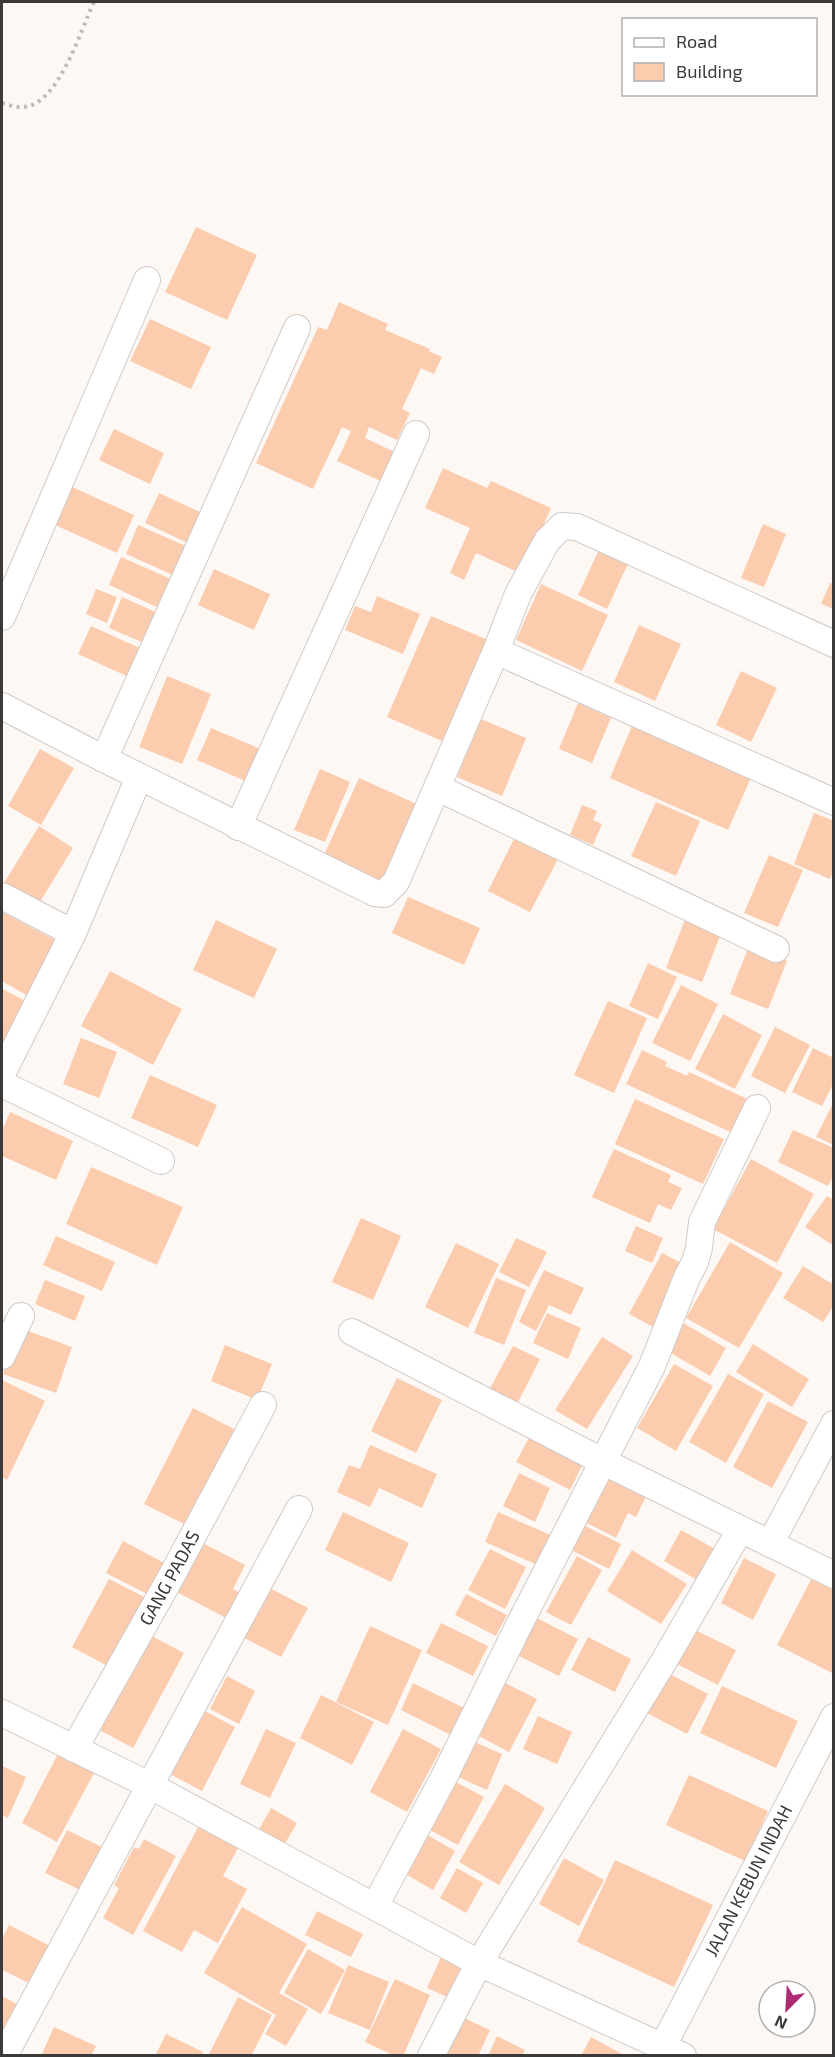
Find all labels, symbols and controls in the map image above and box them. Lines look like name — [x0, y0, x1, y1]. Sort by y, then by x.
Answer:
legend — [622, 18, 817, 96]
text: Road — [676, 30, 717, 52]
text: Building — [676, 60, 743, 82]
street label: GANG PADAS — [134, 1526, 204, 1629]
street label: JALAN KEBUN INDAH — [699, 1801, 796, 1960]
north arrow — [757, 1979, 817, 2039]
text: N — [772, 2012, 790, 2034]

